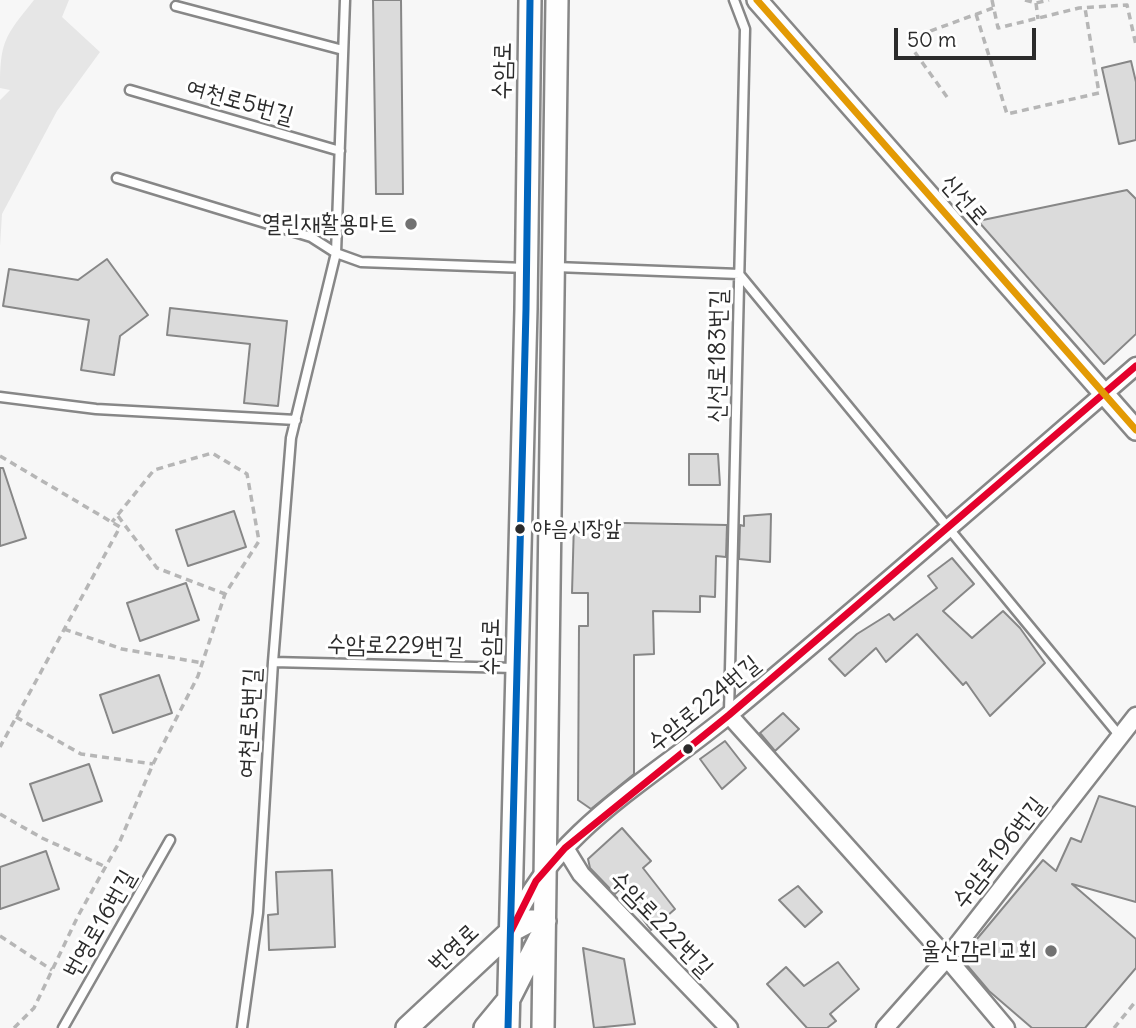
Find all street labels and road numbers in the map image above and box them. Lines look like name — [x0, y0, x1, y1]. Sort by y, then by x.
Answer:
street label: 수암로 — [488, 42, 518, 100]
street label: 여천로5번길 — [183, 73, 297, 131]
street label: 신선로 — [934, 169, 994, 231]
street label: 신선로183번길 — [702, 289, 734, 423]
street label: 수암로 — [476, 618, 506, 676]
street label: 수암로229번길 — [326, 630, 464, 662]
street label: 수암로224번길 — [642, 650, 766, 758]
street label: 여천로5번길 — [233, 667, 267, 779]
street label: 수암로196번길 — [946, 791, 1052, 915]
street label: 번영로16번길 — [58, 865, 142, 983]
street label: 수암로222번길 — [603, 865, 719, 983]
street label: 번영로 — [423, 918, 485, 978]

